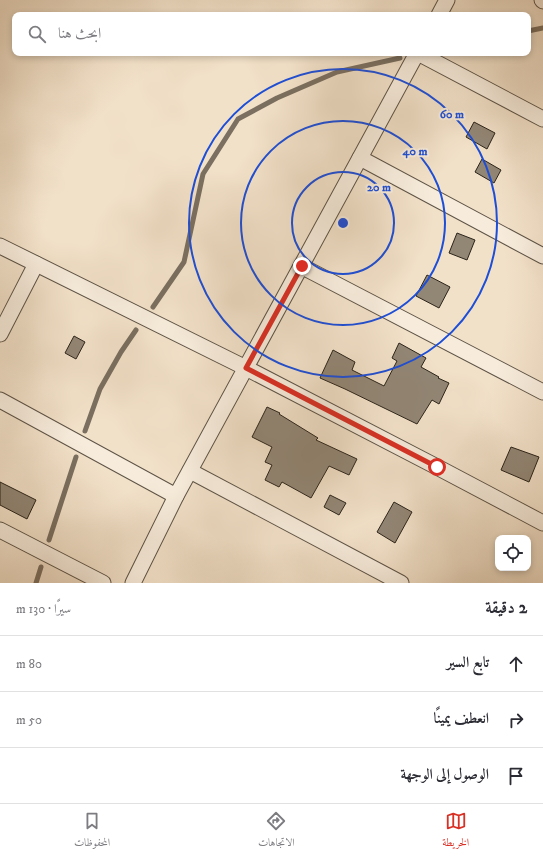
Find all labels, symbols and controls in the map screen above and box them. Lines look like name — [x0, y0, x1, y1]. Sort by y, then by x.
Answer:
search box — [12, 12, 531, 56]
icon: search — [26, 23, 48, 45]
text: ابحث هنا — [58, 24, 101, 43]
text: 60 m — [440, 107, 464, 122]
text: 40 m — [402, 144, 427, 159]
text: 20 m — [367, 180, 391, 195]
centre of rings — [336, 216, 350, 230]
route end — [293, 257, 311, 275]
route start — [428, 458, 446, 476]
map controls — [495, 535, 531, 571]
button: locate — [495, 535, 531, 571]
text: 2 دقيقة — [485, 597, 527, 619]
text: سيرًا · 130 m — [16, 601, 71, 617]
text: تابع السير — [447, 653, 489, 672]
icon: ahead — [505, 653, 527, 675]
text: 80 m — [16, 656, 42, 672]
text: انعطف يمينًا — [434, 709, 489, 728]
icon: right — [505, 709, 527, 731]
text: 50 m — [16, 712, 42, 728]
text: الوصول إلى الوجهة — [400, 765, 489, 784]
icon: arrive — [505, 765, 527, 787]
tab: المحفوظات — [74, 810, 110, 853]
tab: الاتجاهات — [258, 810, 295, 853]
tab: الخريطة — [442, 810, 469, 853]

